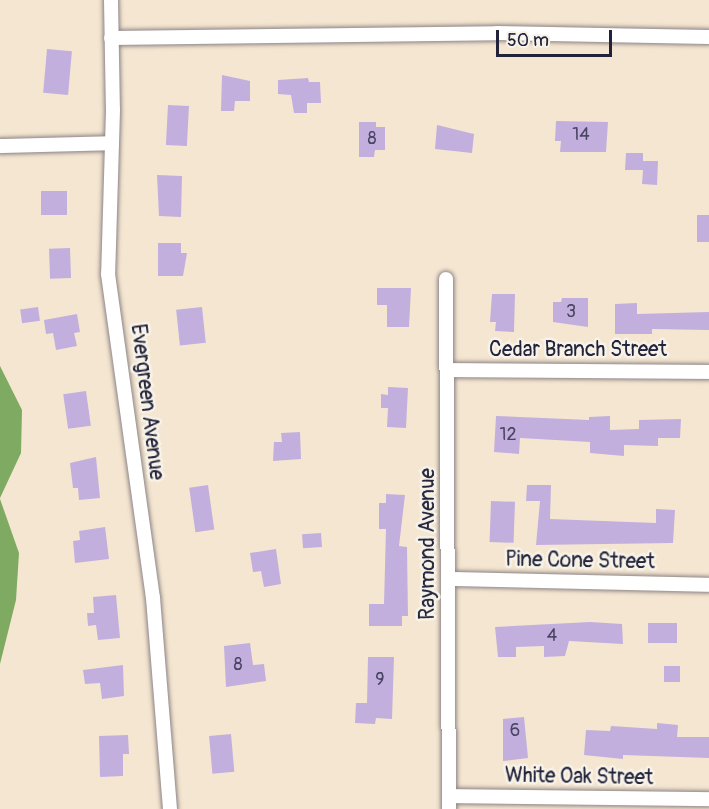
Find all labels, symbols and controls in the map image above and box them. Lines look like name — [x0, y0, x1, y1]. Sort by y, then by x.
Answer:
scale bar — [499, 18, 614, 56]
text: 50 m — [507, 29, 549, 52]
house number: 14 — [572, 124, 590, 146]
house number: 8 — [367, 128, 377, 150]
house number: 3 — [566, 301, 576, 323]
street label: Evergreen Avenue — [125, 322, 169, 482]
street label: Cedar Branch Street — [489, 337, 667, 363]
house number: 12 — [499, 424, 517, 446]
street label: Raymond Avenue — [415, 468, 441, 620]
street label: Pine Cone Street — [505, 547, 655, 575]
house number: 4 — [547, 625, 557, 647]
house number: 8 — [233, 654, 243, 676]
house number: 9 — [375, 669, 385, 691]
house number: 6 — [510, 720, 520, 742]
street label: White Oak Street — [505, 763, 653, 791]

